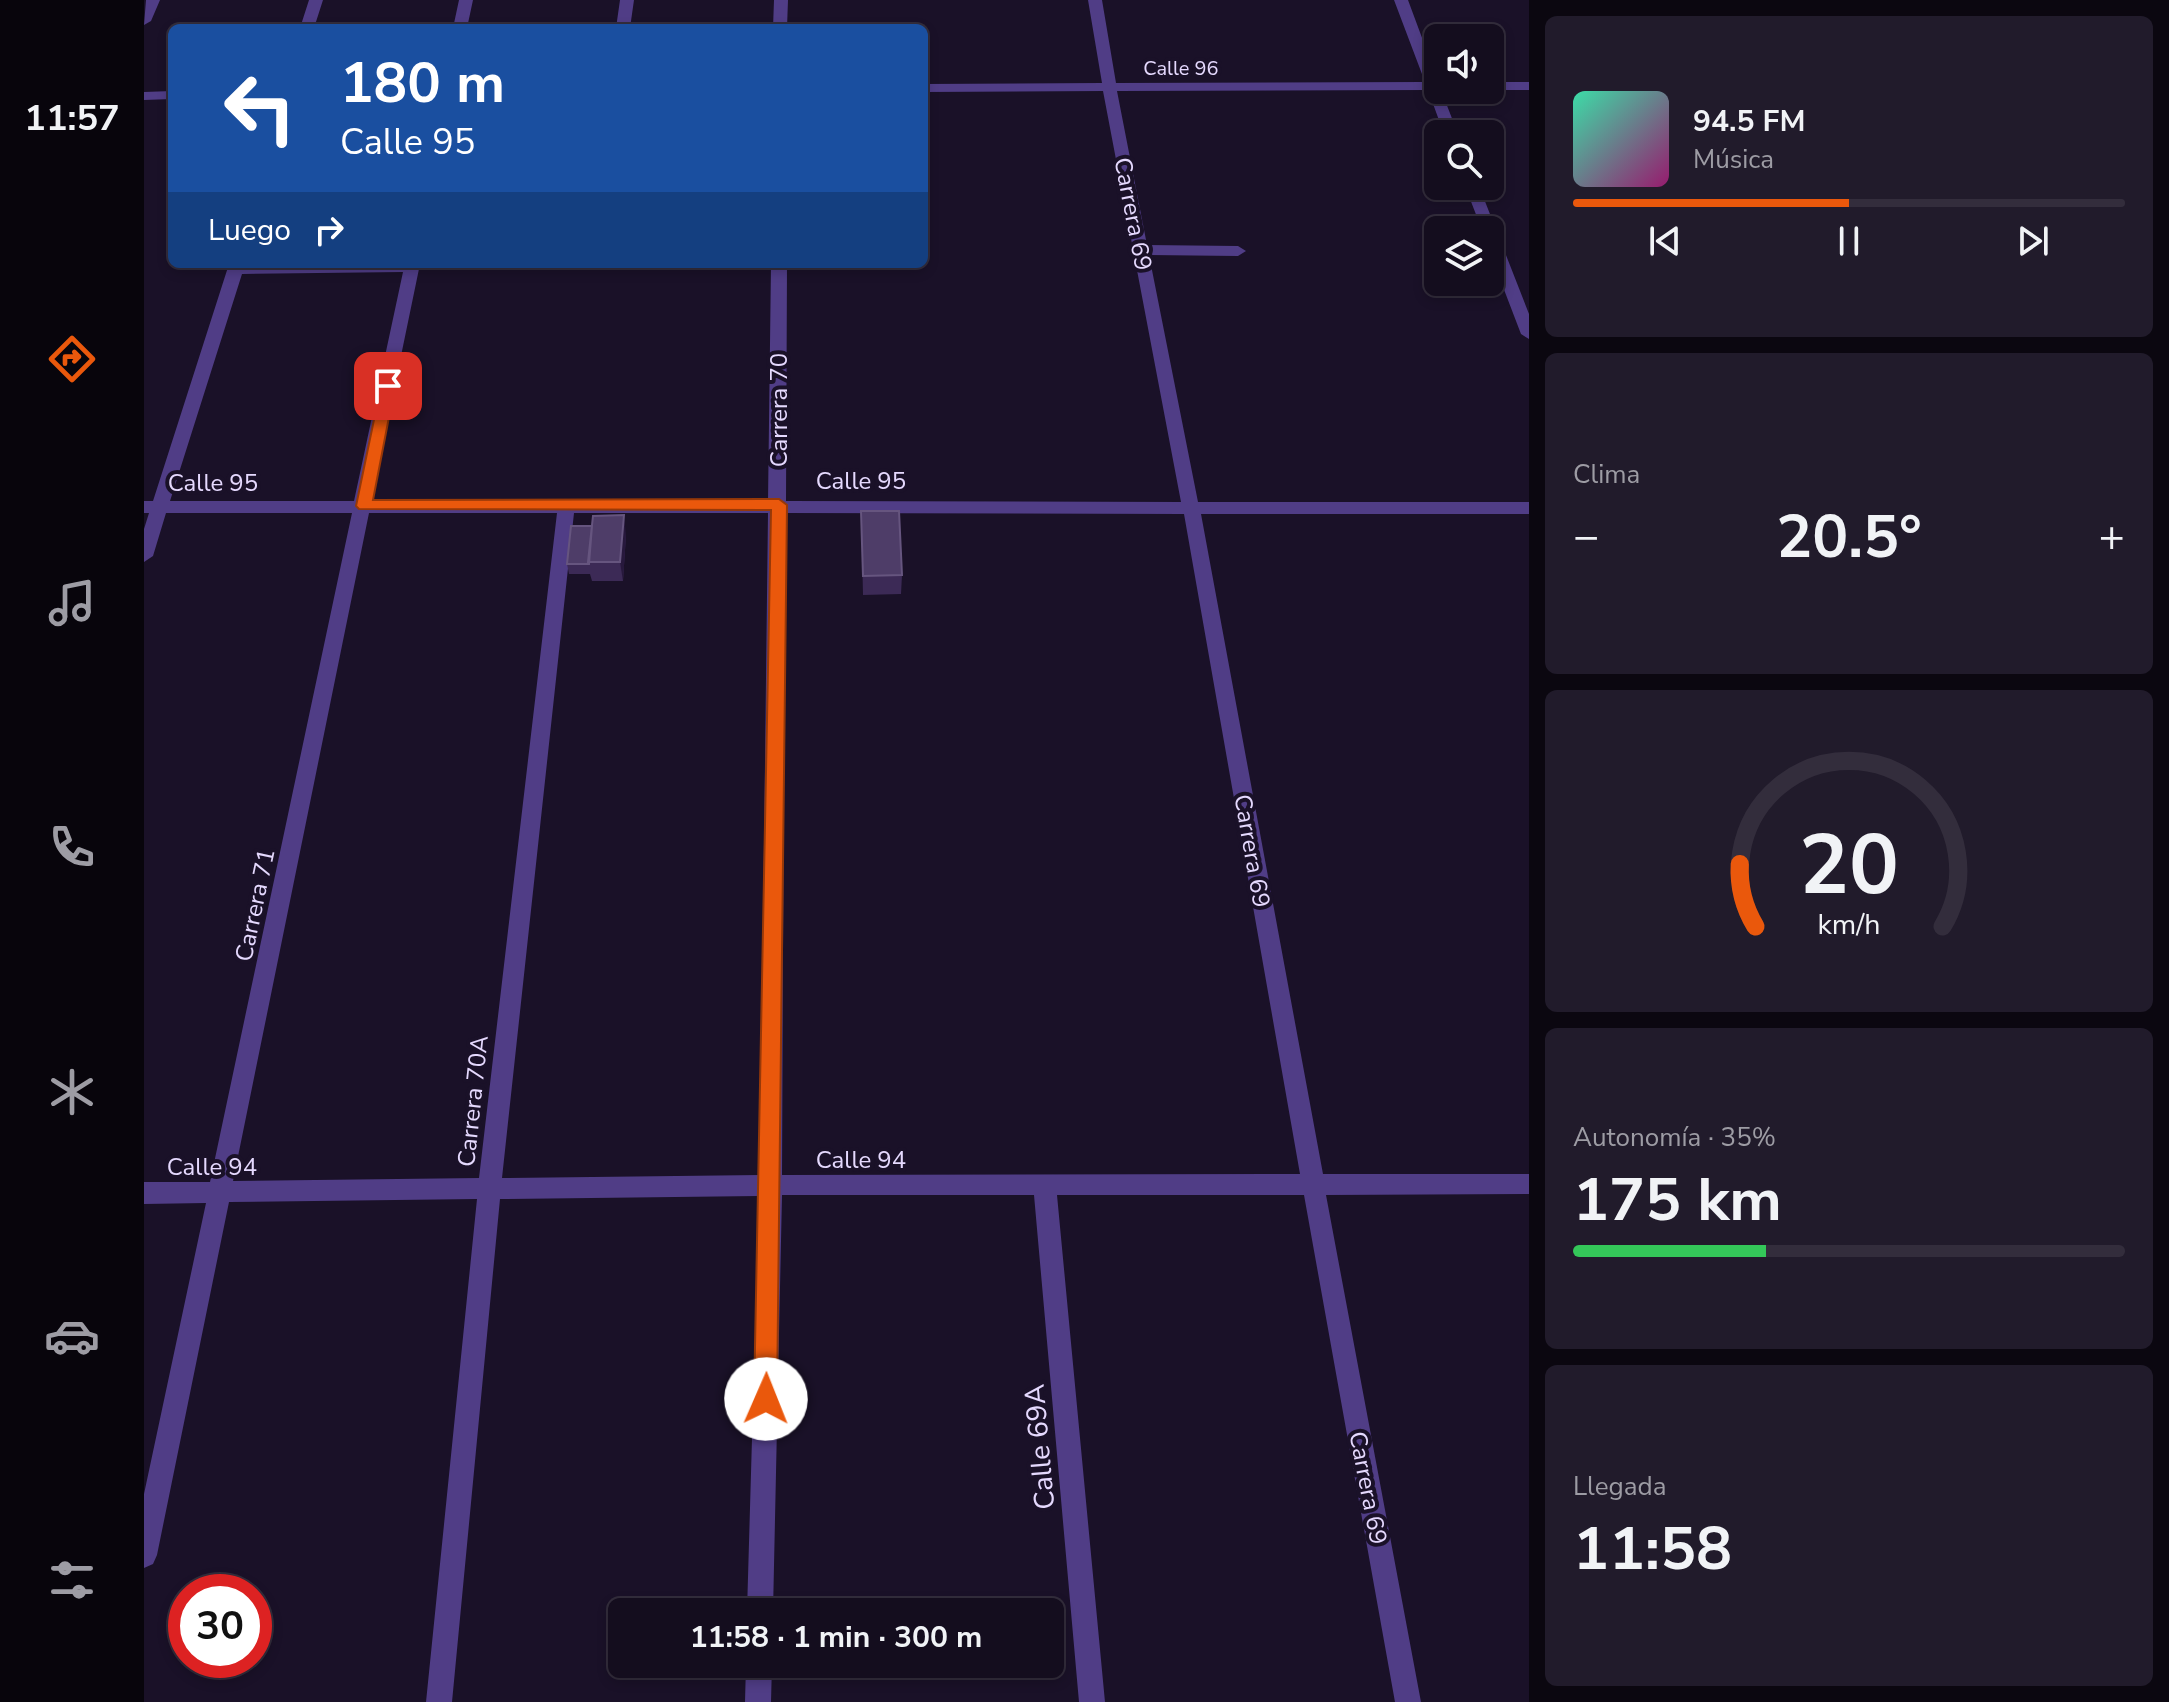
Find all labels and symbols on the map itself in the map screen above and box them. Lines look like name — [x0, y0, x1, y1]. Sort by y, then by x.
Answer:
street label: Calle 96 — [1143, 55, 1219, 82]
street label: Carrera 69 — [1106, 155, 1160, 273]
pin — [354, 352, 422, 420]
street label: Carrera 70 — [763, 353, 795, 467]
street label: Calle 95 — [816, 465, 906, 497]
street label: Calle 95 — [168, 467, 258, 499]
street label: Carrera 69 — [1226, 792, 1278, 910]
street label: Carrera 71 — [227, 846, 283, 964]
street label: Carrera 70A — [450, 1033, 496, 1168]
street label: Calle 94 — [816, 1144, 906, 1176]
street label: Calle 94 — [167, 1151, 257, 1183]
position arrow — [724, 1357, 808, 1441]
street label: Calle 69A — [1016, 1383, 1064, 1511]
street label: Carrera 69 — [1341, 1429, 1395, 1547]
speed limit sign: 30 — [168, 1574, 272, 1678]

